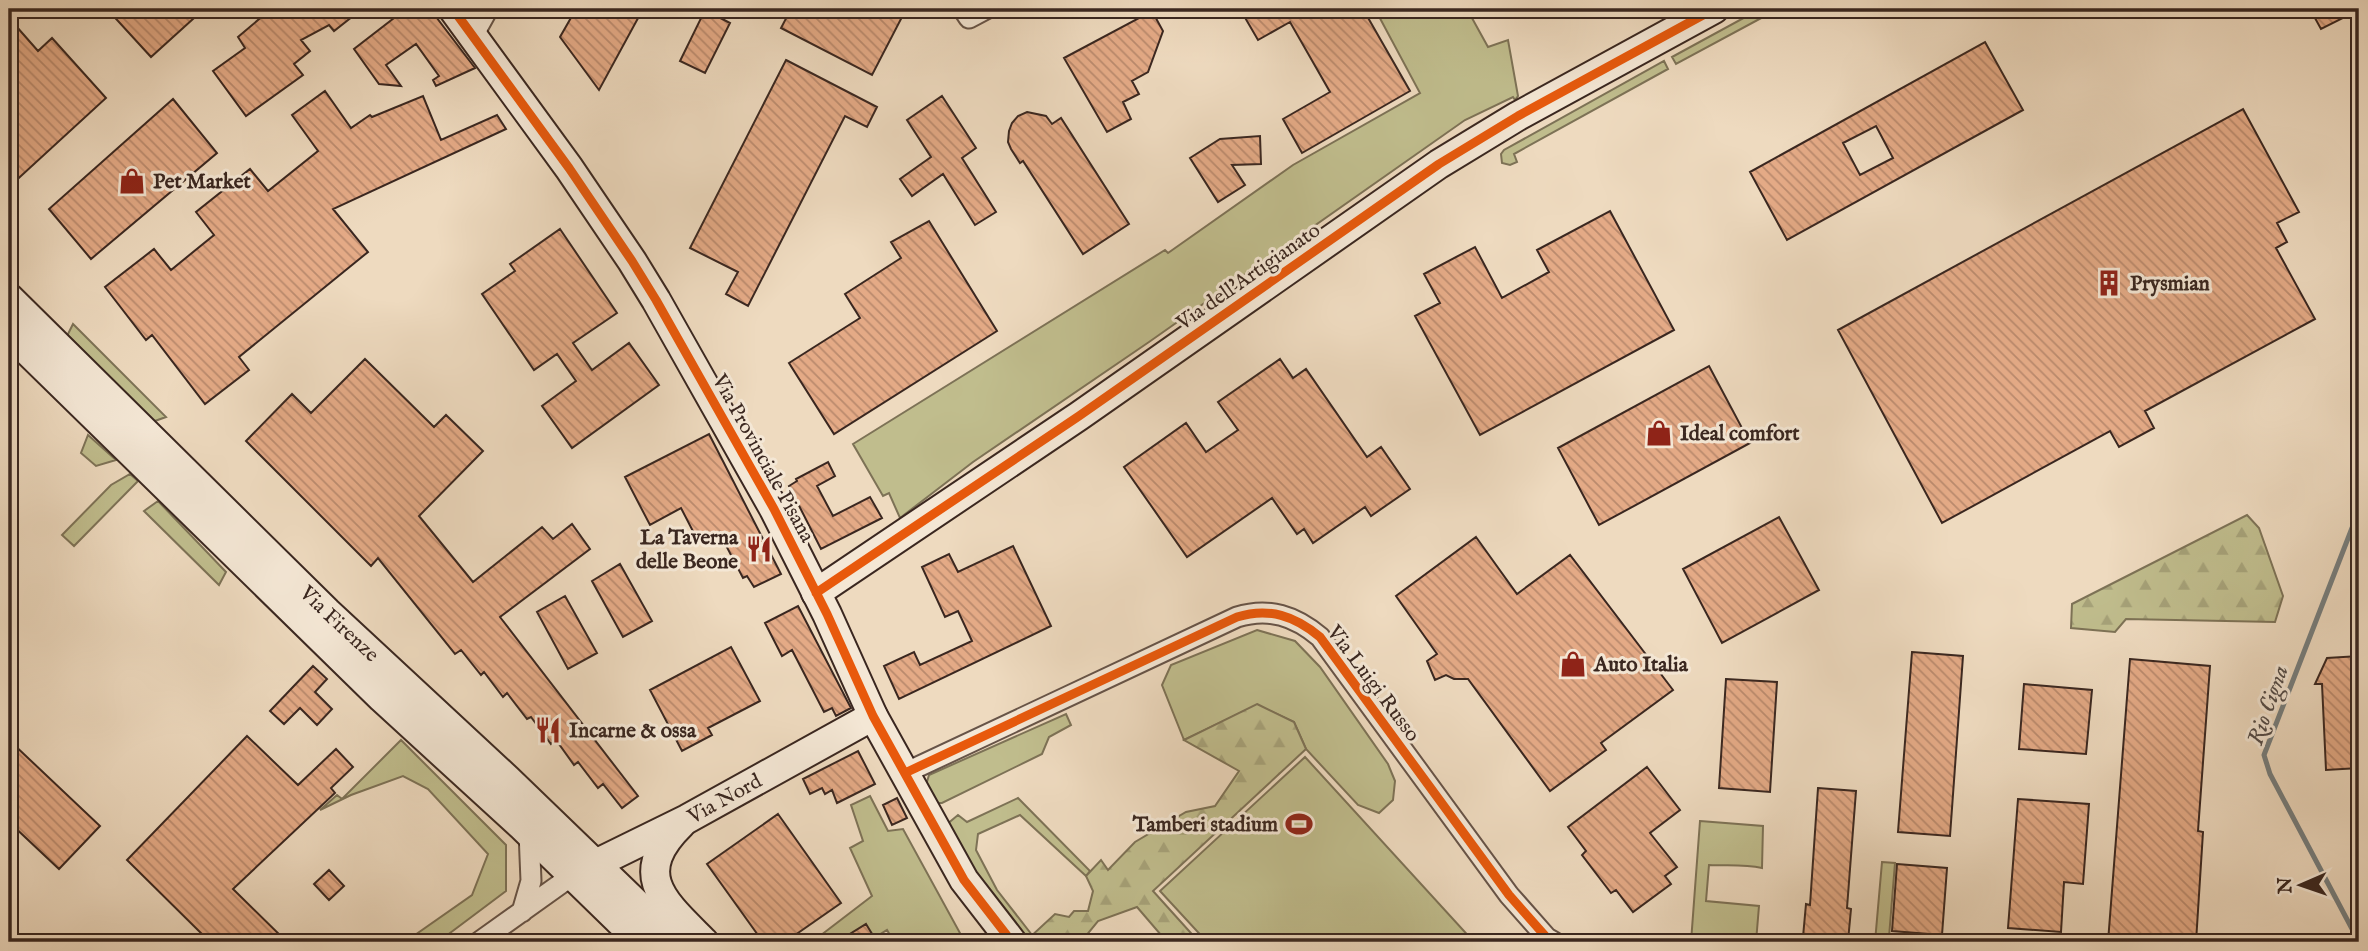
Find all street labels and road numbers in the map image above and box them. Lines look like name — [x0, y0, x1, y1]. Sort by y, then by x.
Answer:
street label: Via dell'Artigianato — [1171, 217, 1326, 338]
street label: Via Provinciale Pisana — [705, 369, 821, 548]
street label: Via Firenze — [292, 580, 385, 669]
street label: Via Luigi Russo — [1320, 620, 1425, 747]
street label: Via Nord — [682, 768, 768, 831]

